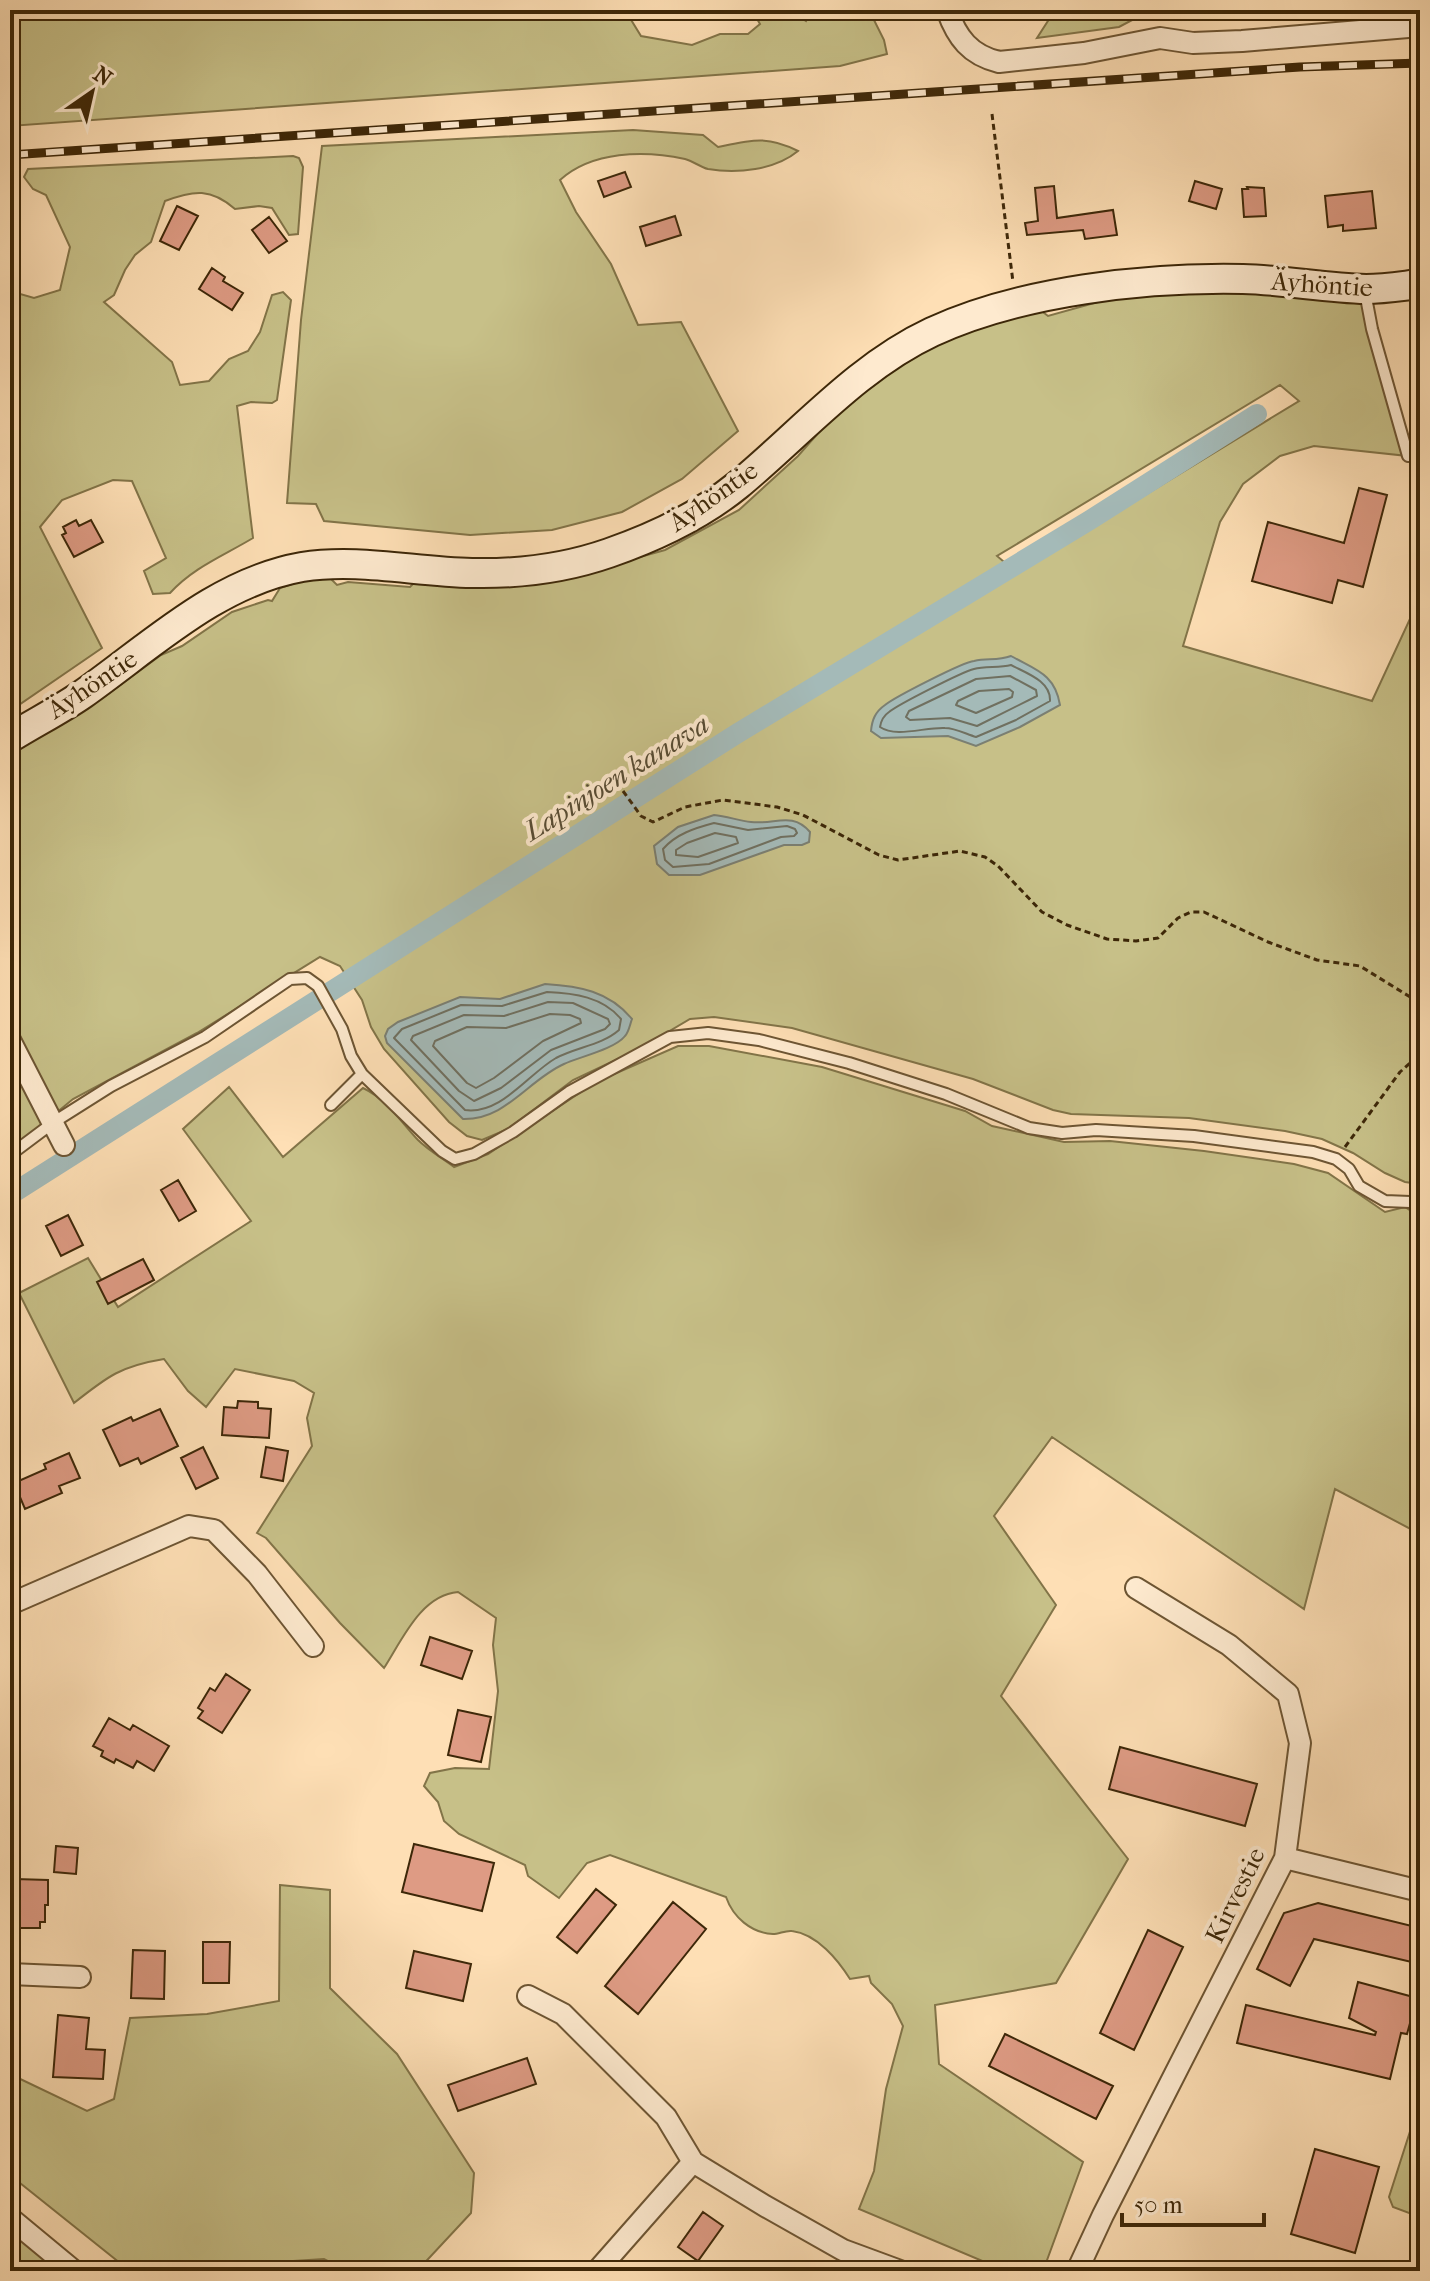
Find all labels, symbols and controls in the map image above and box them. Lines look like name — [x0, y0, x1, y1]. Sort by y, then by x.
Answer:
north arrow — [52, 52, 132, 132]
text: N — [88, 61, 117, 92]
street label: Äyhöntie — [1269, 265, 1374, 304]
street label: Äyhöntie — [662, 455, 764, 539]
street label: Äyhöntie — [41, 643, 143, 726]
water label: Lapinjoen kanava — [516, 707, 715, 849]
street label: Kirvestie — [1199, 1842, 1272, 1948]
scale bar — [1122, 2177, 1264, 2227]
text: 50 m — [1134, 2191, 1183, 2219]

